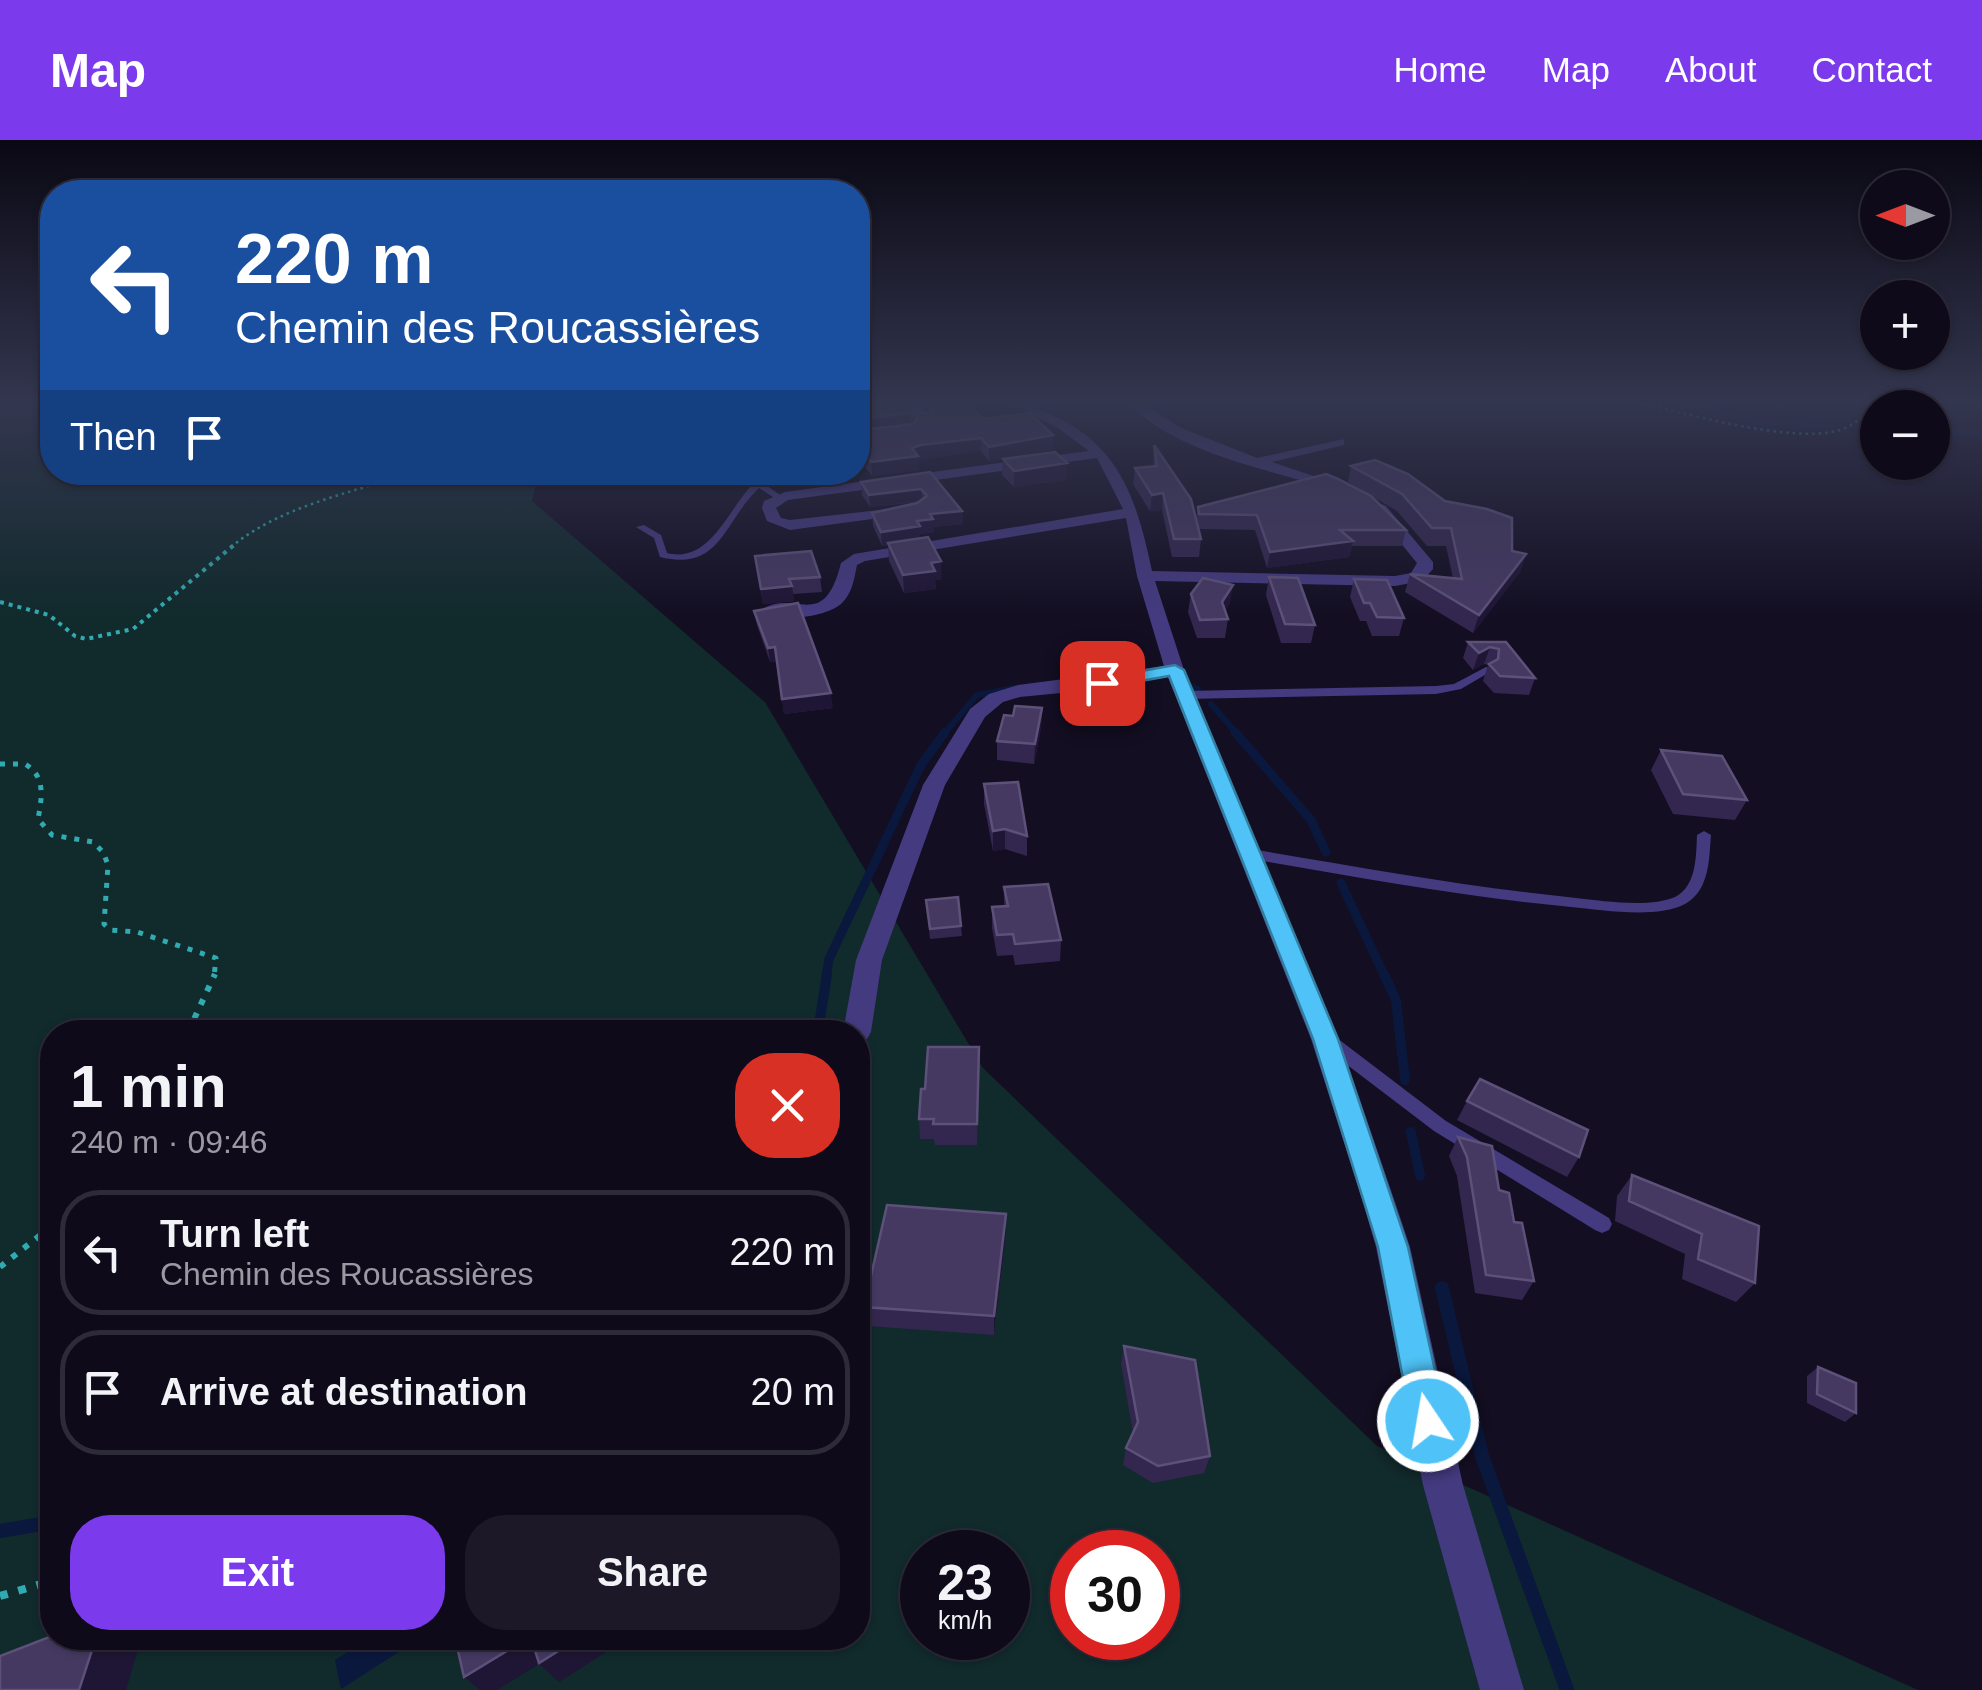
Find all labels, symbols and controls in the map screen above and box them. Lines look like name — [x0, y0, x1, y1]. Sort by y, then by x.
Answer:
text: Map — [50, 44, 146, 97]
text: Home — [1393, 50, 1487, 89]
text: Map — [1542, 50, 1610, 89]
text: About — [1665, 50, 1756, 89]
text: Contact — [1811, 50, 1932, 89]
north arrow — [1860, 170, 1950, 260]
map controls — [1860, 170, 1950, 480]
icon: left — [70, 220, 200, 350]
text: 220 m — [235, 220, 433, 298]
button: + — [1860, 280, 1950, 370]
text: Chemin des Roucassières — [235, 302, 760, 353]
button: − — [1860, 390, 1950, 480]
icon: arrive — [177, 410, 232, 465]
text: Then — [70, 416, 157, 458]
pin — [1060, 641, 1145, 726]
icon: arrive — [1075, 656, 1130, 711]
text: 1 min — [70, 1053, 227, 1120]
button: close — [735, 1053, 840, 1158]
text: 240 m · 09:46 — [70, 1124, 267, 1160]
text: Turn left — [160, 1213, 309, 1255]
icon: left — [75, 1225, 130, 1280]
text: 220 m — [729, 1231, 835, 1273]
text: Chemin des Roucassières — [160, 1256, 534, 1292]
icon: arrive — [75, 1365, 130, 1420]
position arrow — [1376, 1369, 1480, 1473]
text: Arrive at destination — [160, 1371, 527, 1413]
text: 20 m — [751, 1371, 835, 1413]
button: Exit — [70, 1515, 445, 1630]
button: Share — [465, 1515, 840, 1630]
speed limit sign: 30 — [1050, 1530, 1180, 1660]
text: 23 — [937, 1555, 993, 1611]
text: km/h — [938, 1606, 992, 1634]

